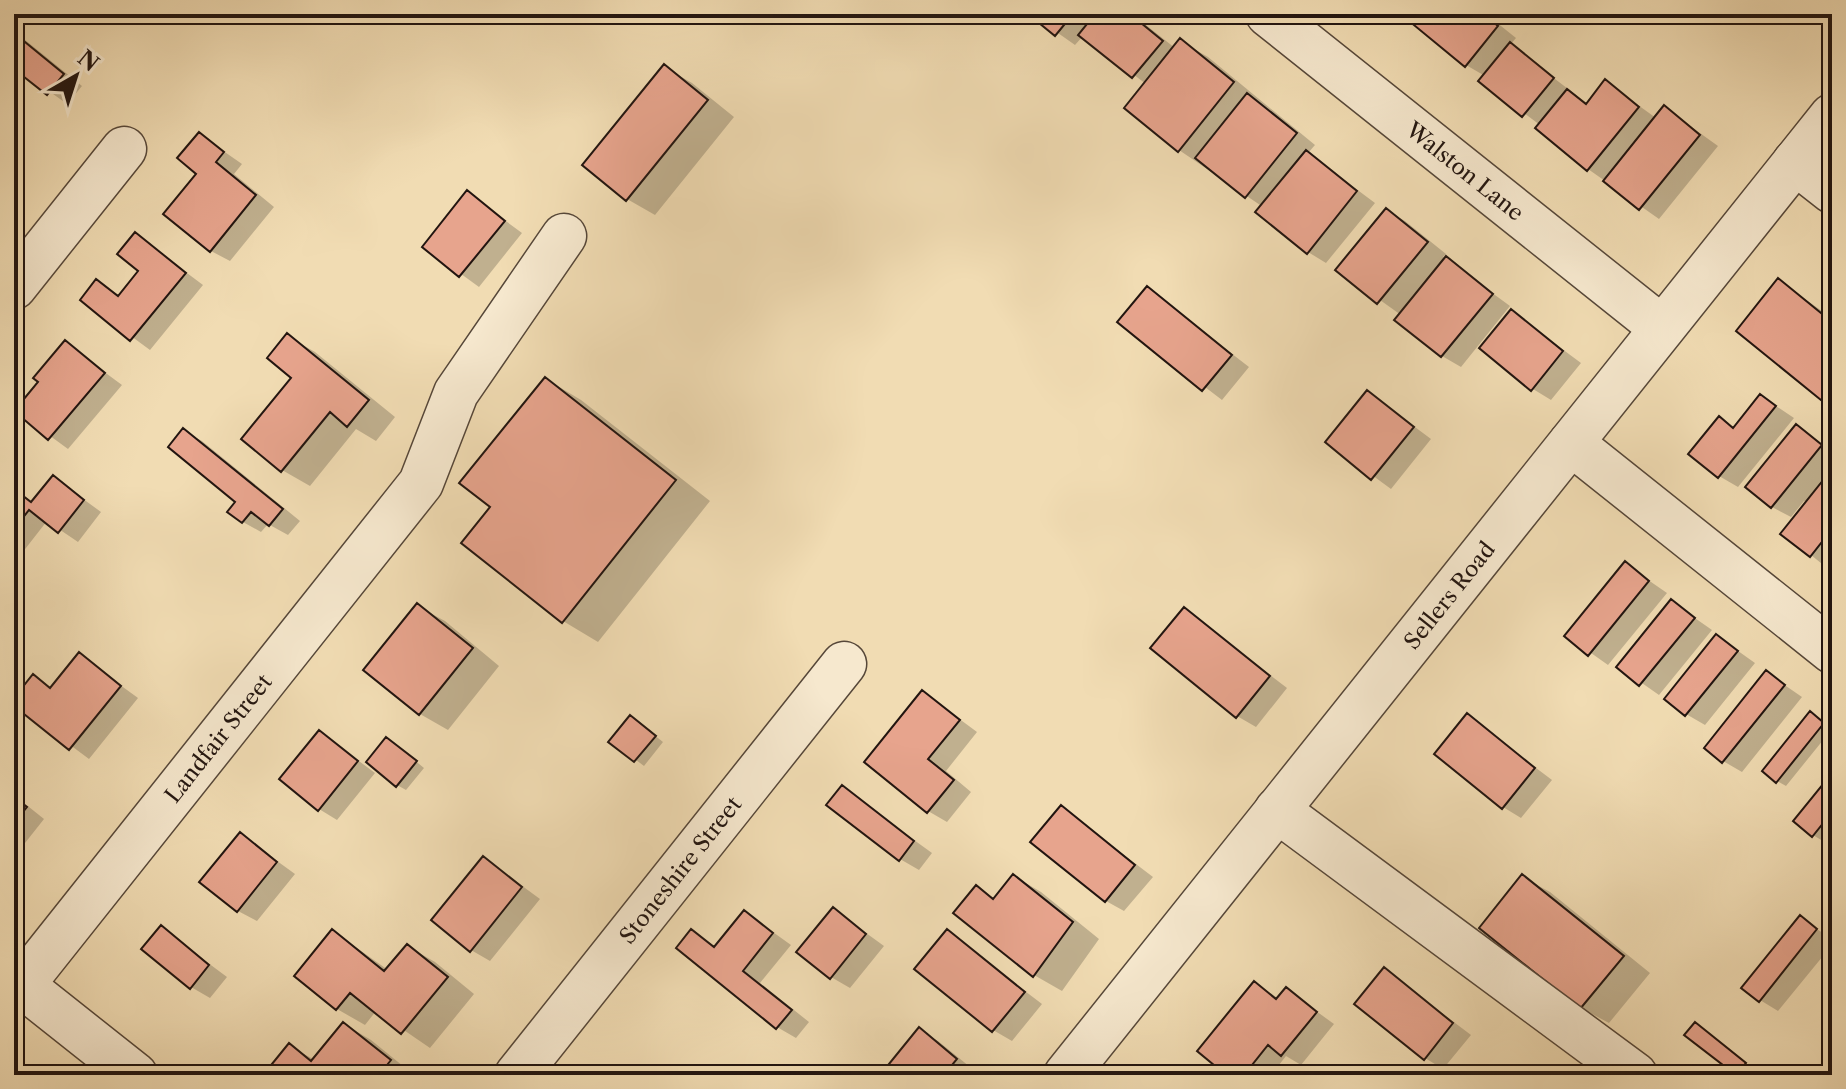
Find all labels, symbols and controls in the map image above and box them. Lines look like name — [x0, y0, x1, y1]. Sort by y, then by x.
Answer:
north arrow — [36, 36, 116, 116]
text: N — [72, 44, 104, 77]
street label: Walston Lane — [1400, 115, 1529, 226]
street label: Sellers Road — [1398, 536, 1500, 655]
street label: Landfair Street — [159, 668, 278, 808]
street label: Stoneshire Street — [613, 791, 747, 949]

